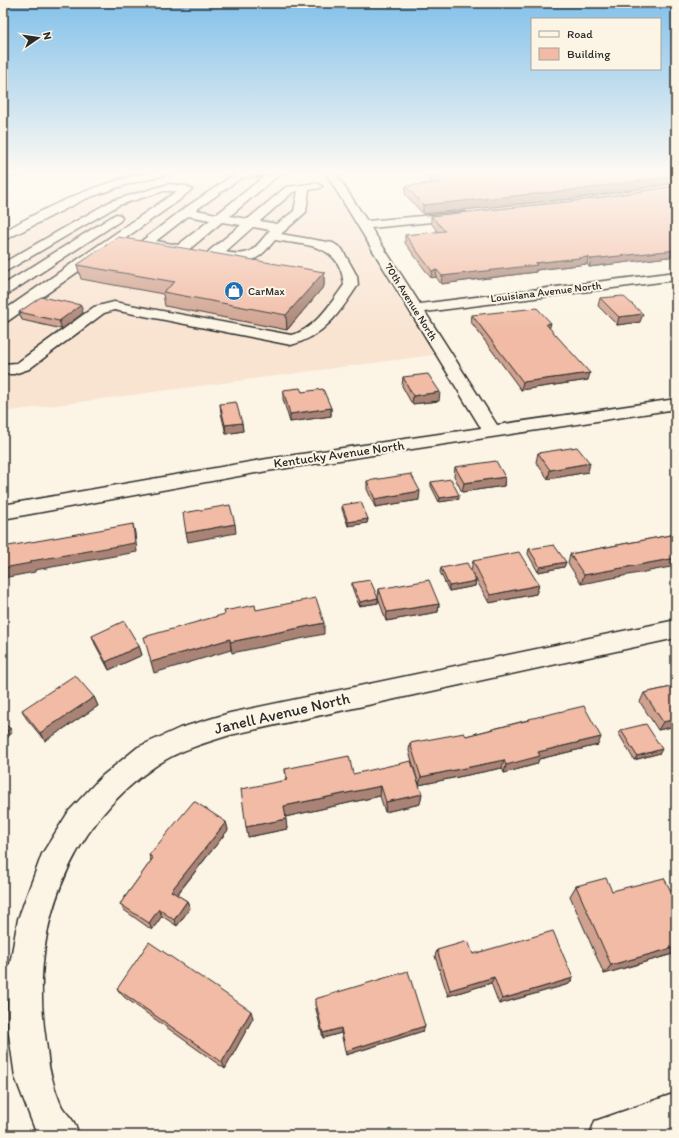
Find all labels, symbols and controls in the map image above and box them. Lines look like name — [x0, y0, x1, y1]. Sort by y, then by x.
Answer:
north arrow — [18, 18, 58, 58]
legend — [531, 18, 661, 70]
text: Road — [567, 27, 593, 41]
text: N — [40, 31, 54, 41]
text: Building — [567, 47, 611, 61]
street label: 70th Avenue North — [382, 261, 440, 343]
street label: Louisiana Avenue North — [490, 279, 602, 305]
shop icon: CarMax — [223, 280, 245, 302]
place label: CarMax — [248, 285, 285, 298]
street label: Kentucky Avenue North — [273, 437, 405, 471]
street label: Janell Avenue North — [212, 688, 352, 738]

